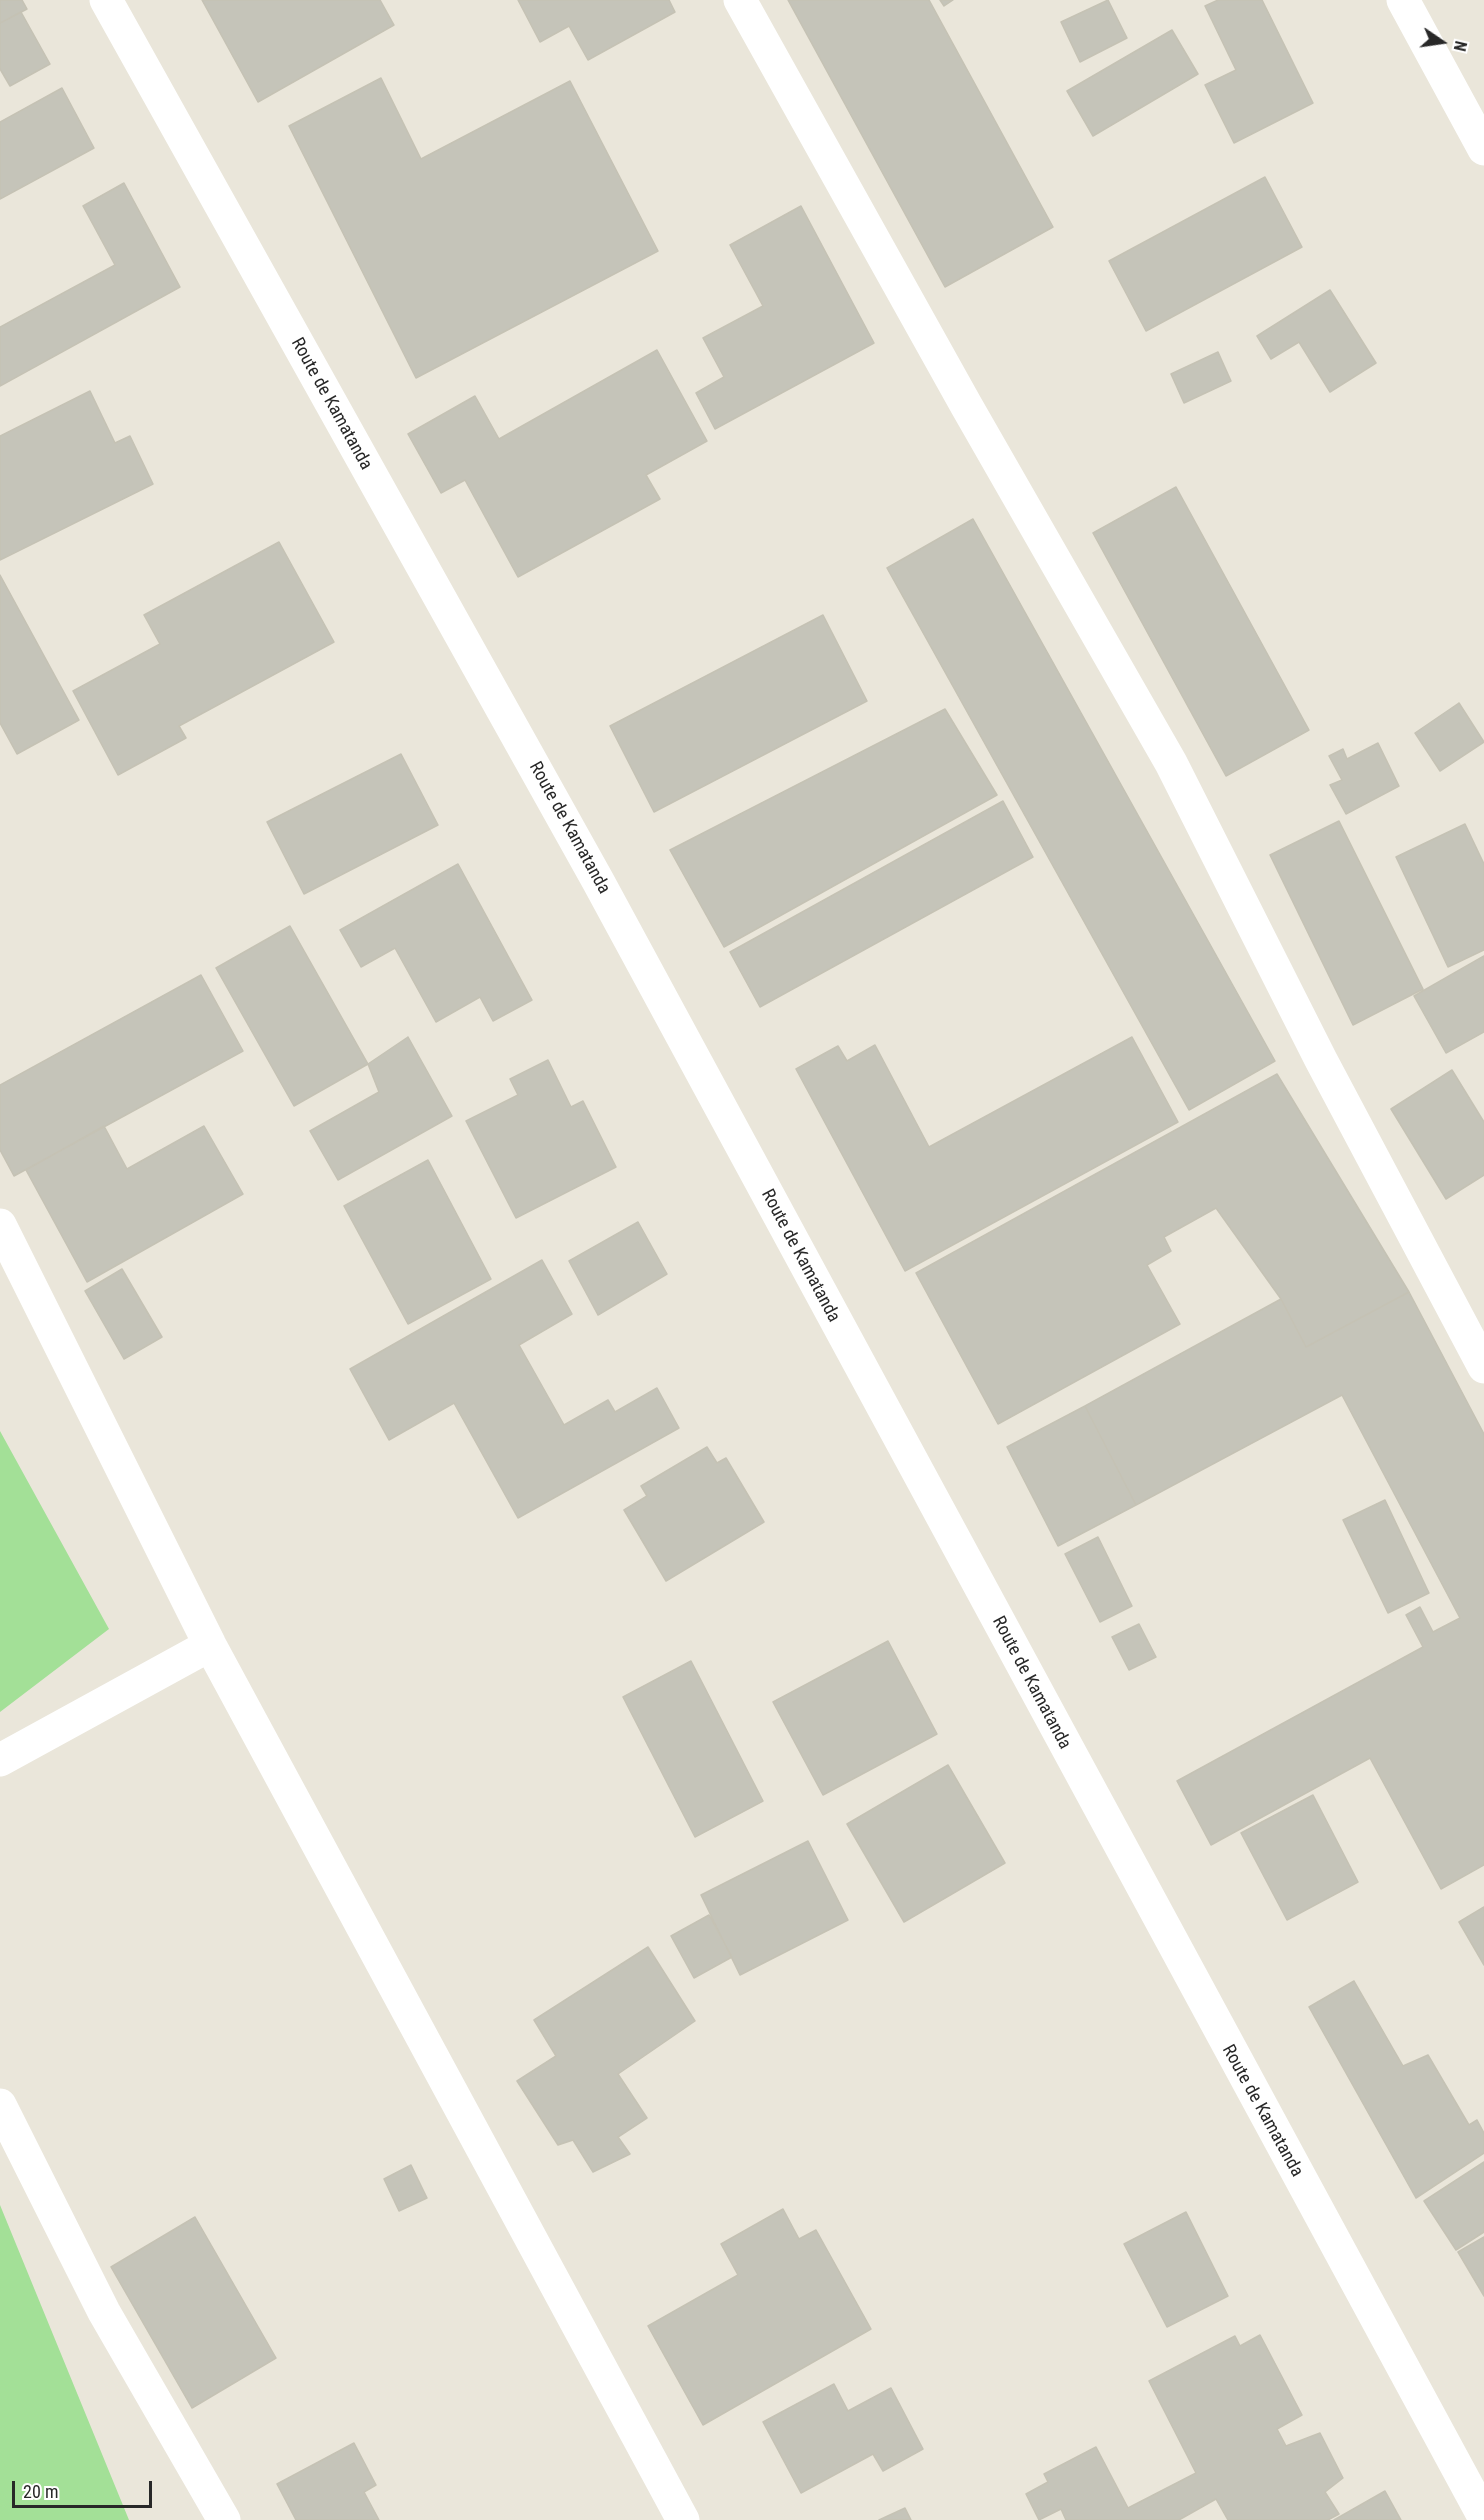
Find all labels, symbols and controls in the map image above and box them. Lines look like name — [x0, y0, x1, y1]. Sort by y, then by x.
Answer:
north arrow — [1412, 12, 1472, 72]
text: N — [1450, 39, 1470, 53]
street label: Route de Kamatanda — [286, 334, 376, 474]
street label: Route de Kamatanda — [524, 758, 614, 898]
street label: Route de Kamatanda — [756, 1186, 844, 1326]
street label: Route de Kamatanda — [987, 1613, 1075, 1753]
street label: Route de Kamatanda — [1217, 2041, 1307, 2181]
scale bar — [15, 2469, 154, 2507]
text: 20 m — [23, 2481, 58, 2502]

